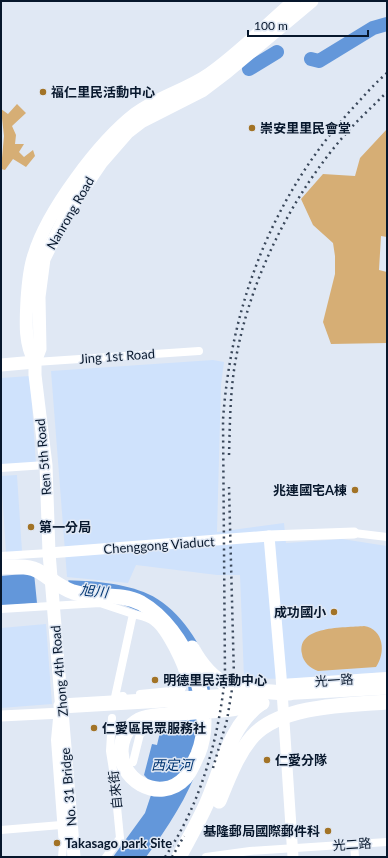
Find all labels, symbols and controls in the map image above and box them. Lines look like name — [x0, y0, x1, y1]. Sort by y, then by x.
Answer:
scale bar — [248, 12, 368, 38]
text: 100 m — [254, 18, 288, 33]
place label: 福仁里民活動中心 — [51, 84, 155, 100]
marker: 福仁里民活動中心 — [38, 87, 48, 97]
place label: 崇安里里民會堂 — [260, 120, 351, 136]
marker: 崇安里里民會堂 — [247, 123, 257, 133]
street label: Nanrong Road — [43, 174, 97, 252]
street label: Jing 1st Road — [79, 345, 155, 367]
street label: Ren 5th Road — [32, 418, 54, 496]
place label: 兆連國宅A棟 — [273, 482, 347, 498]
marker: 兆連國宅A棟 — [350, 485, 360, 495]
place label: 第一分局 — [39, 519, 91, 535]
marker: 第一分局 — [26, 522, 36, 532]
street label: Chenggong Viaduct — [103, 533, 215, 557]
water label: 旭川 — [79, 581, 111, 601]
place label: 成功國小 — [274, 604, 327, 620]
marker: 成功國小 — [329, 607, 339, 617]
street label: Zhong 4th Road — [47, 625, 71, 717]
street label: 光一路 — [314, 671, 354, 689]
place label: 明德里民活動中心 — [163, 672, 267, 688]
marker: 明德里民活動中心 — [150, 675, 160, 685]
place label: 仁愛區民眾服務社 — [102, 720, 206, 736]
marker: 仁愛區民眾服務社 — [89, 723, 99, 733]
street label: No. 31 Bridge — [57, 747, 79, 827]
place label: 仁愛分隊 — [275, 752, 327, 768]
marker: 仁愛分隊 — [262, 755, 272, 765]
water label: 西定河 — [151, 756, 196, 773]
street label: 自來街 — [105, 770, 125, 810]
place label: 基隆郵局國際郵件科 — [203, 823, 320, 839]
marker: 基隆郵局國際郵件科 — [323, 826, 333, 836]
place label: Takasago park Site — [65, 835, 172, 851]
street label: 光二路 — [332, 835, 372, 853]
marker: Takasago park Site — [52, 838, 62, 848]

